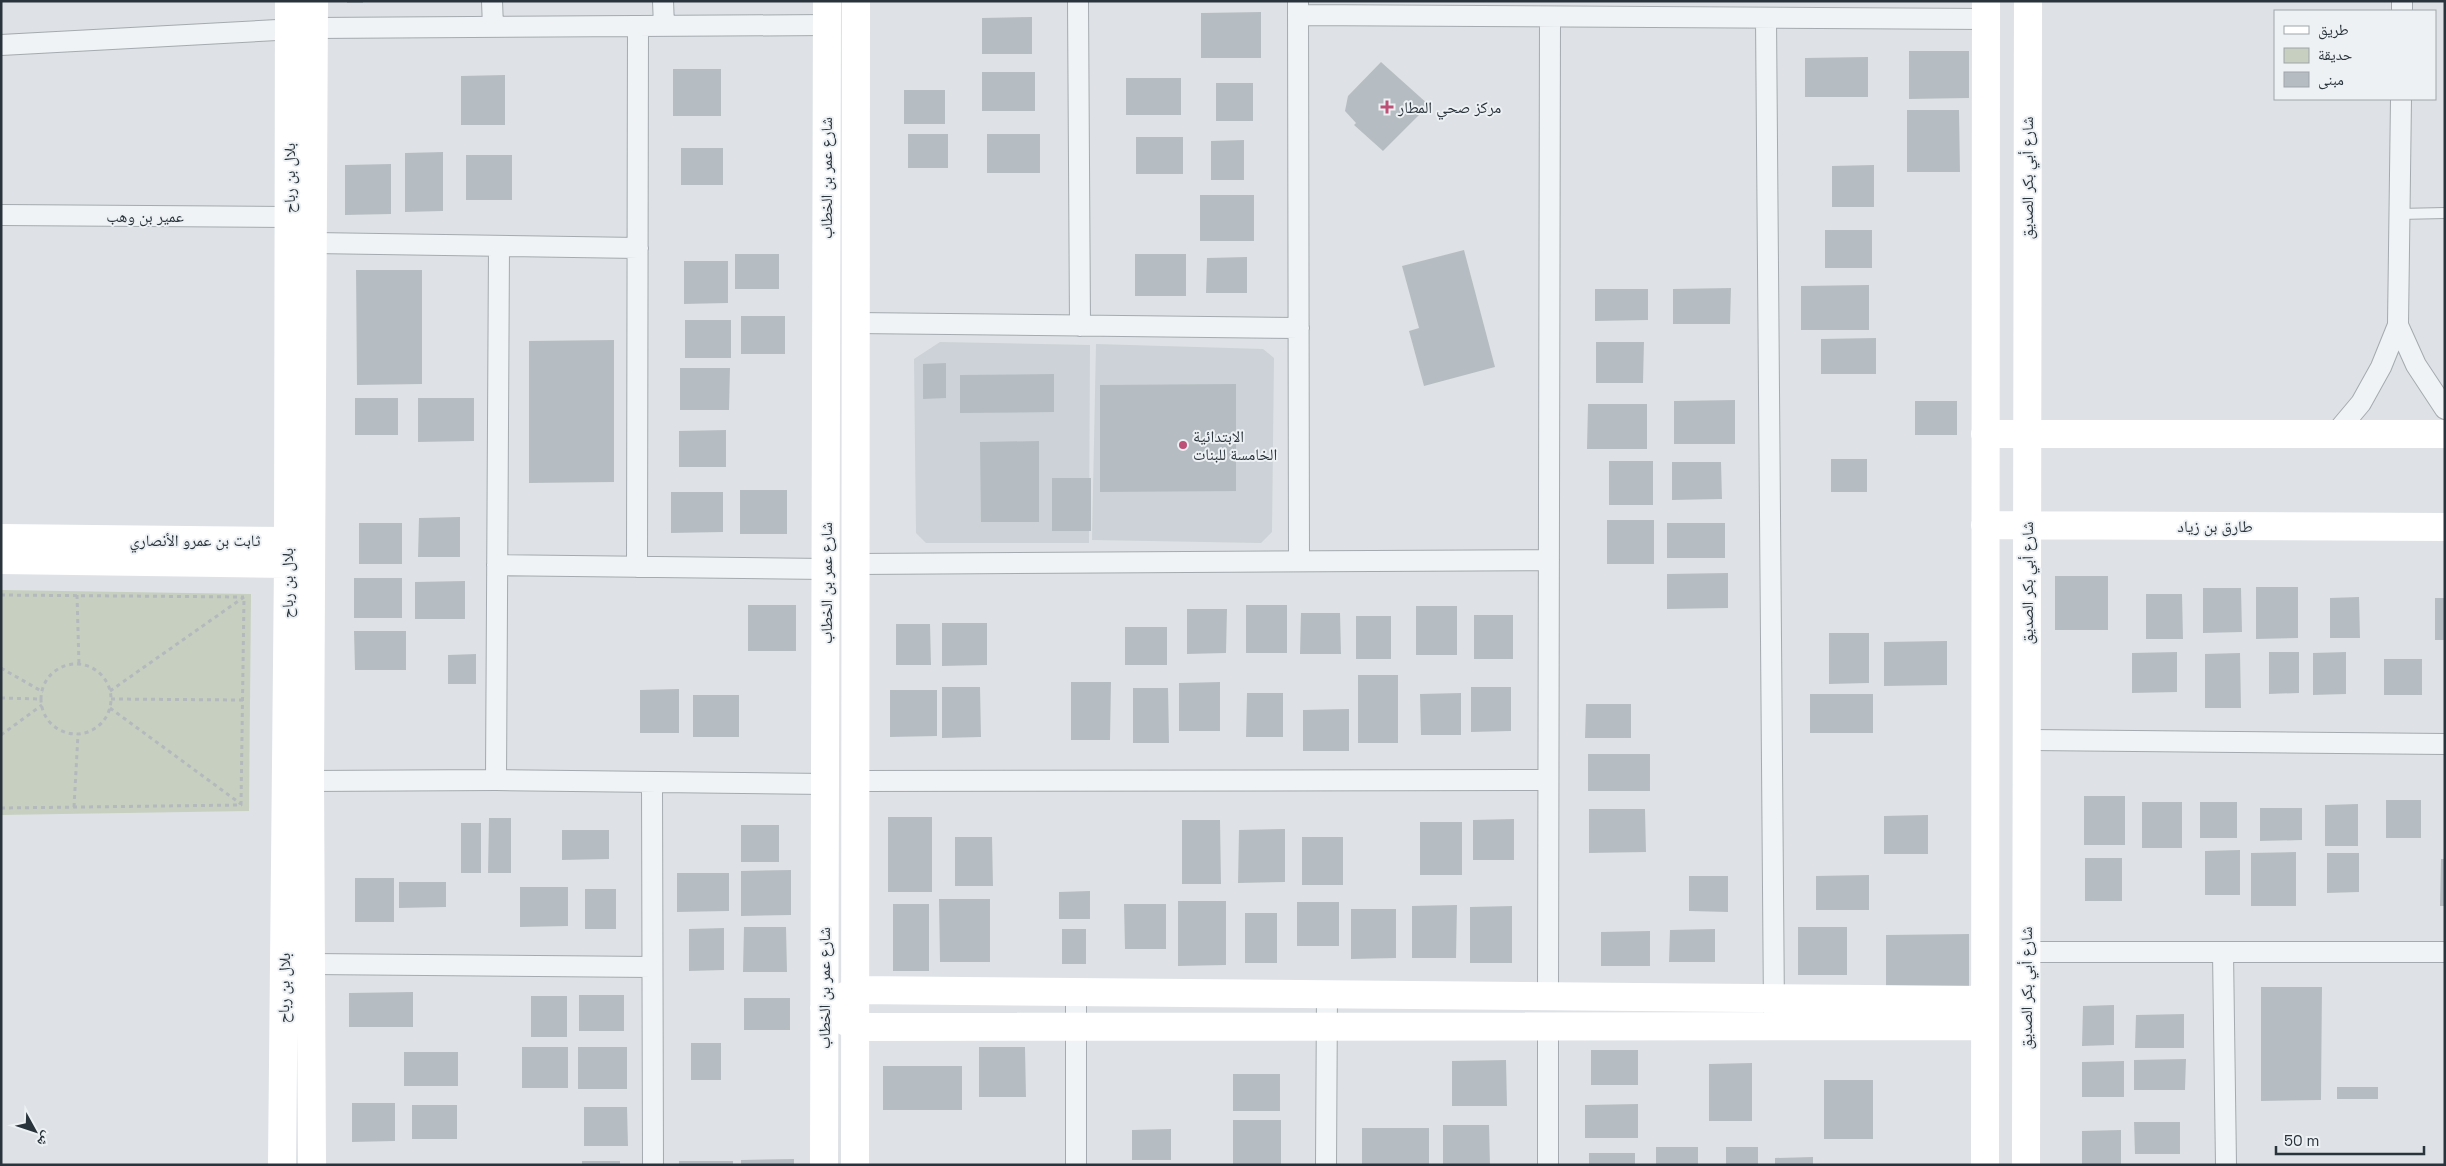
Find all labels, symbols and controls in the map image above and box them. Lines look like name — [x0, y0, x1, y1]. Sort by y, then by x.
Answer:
legend — [2274, 10, 2436, 100]
text: طريق — [2318, 20, 2349, 40]
text: حديقة — [2318, 45, 2353, 64]
text: مبنى — [2318, 70, 2344, 90]
place label: مركز صحي المطار — [1397, 97, 1501, 120]
marker: مركز صحي المطار — [1380, 100, 1394, 114]
street label: شارع أبي بكر الصديق — [2017, 116, 2040, 240]
street label: شارع عمر بن الخطاب — [816, 117, 837, 239]
street label: بلال بن رباح — [279, 143, 300, 213]
street label: عمير بن وهب — [106, 206, 184, 227]
place label: الابتدائية الخامسة للبنات — [1193, 426, 1277, 465]
marker: الابتدائية الخامسة للبنات — [1177, 439, 1189, 451]
street label: طارق بن زياد — [2177, 516, 2253, 537]
street label: شارع أبي بكر الصديق — [2017, 521, 2040, 645]
street label: شارع عمر بن الخطاب — [816, 522, 837, 644]
street label: ثابت بن عمرو الأنصاري — [130, 530, 261, 553]
street label: بلال بن رباح — [277, 548, 298, 618]
street label: شارع أبي بكر الصديق — [2016, 926, 2039, 1050]
street label: شارع عمر بن الخطاب — [814, 927, 835, 1049]
street label: بلال بن رباح — [273, 953, 295, 1023]
north arrow — [10, 1106, 60, 1156]
scale bar — [2276, 1124, 2424, 1156]
text: ش — [33, 1128, 57, 1151]
text: 50 m — [2284, 1131, 2319, 1150]

